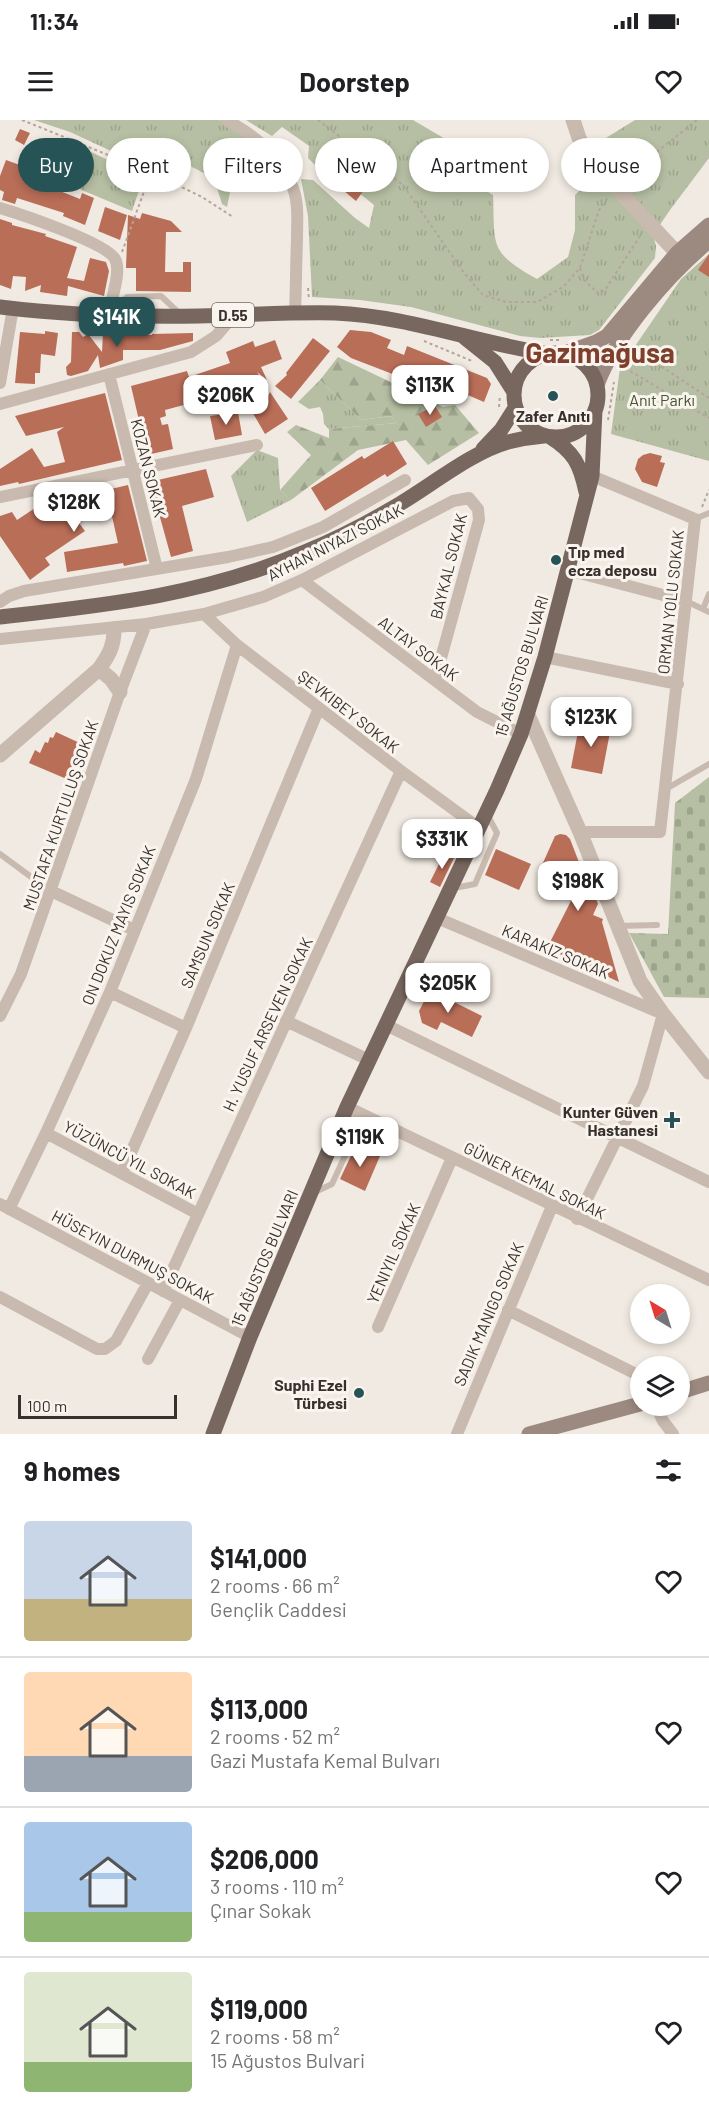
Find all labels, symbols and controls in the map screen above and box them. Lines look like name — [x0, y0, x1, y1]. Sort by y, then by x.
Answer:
text: 11:34 — [30, 8, 79, 34]
icon: menu — [24, 65, 57, 98]
text: Doorstep — [299, 65, 410, 97]
icon: heart — [652, 65, 685, 98]
chip: Buy — [18, 138, 94, 192]
chip: Rent — [106, 138, 191, 192]
chip: Filters — [203, 138, 303, 192]
chip: New — [315, 138, 397, 192]
chip: Apartment — [409, 138, 549, 192]
chip: House — [561, 138, 661, 192]
pin: $141K — [75, 297, 159, 348]
road number: D.55 — [212, 303, 254, 327]
text: $141K — [93, 304, 141, 328]
district label: Gazimağusa — [525, 335, 675, 369]
pin: $113K — [388, 365, 472, 416]
text: $113K — [405, 372, 455, 396]
pin: $206K — [184, 375, 268, 426]
text: $206K — [197, 382, 255, 406]
marker: Zafer Anıtı — [546, 389, 560, 403]
park label: Anıt Parkı — [629, 390, 695, 409]
place label: Zafer Anıtı — [516, 406, 590, 425]
street label: KOZAN SOKAK — [128, 417, 170, 520]
pin: $128K — [32, 482, 116, 533]
text: $128K — [47, 489, 101, 513]
street label: AYHAN NIYAZI SOKAK — [264, 499, 406, 584]
street label: BAYKAL SOKAK — [426, 511, 470, 621]
street label: ORMAN YOLU SOKAK — [653, 529, 687, 675]
place label: Tıp med ecza deposu — [568, 542, 657, 579]
marker: Tıp med ecza deposu — [549, 553, 563, 567]
street label: 15 AĞUSTOS BULVARI — [490, 593, 552, 739]
street label: ALTAY SOKAK — [375, 612, 463, 684]
street label: ŞEVKIBEY SOKAK — [295, 666, 404, 757]
pin: $123K — [549, 697, 633, 748]
text: $123K — [565, 704, 617, 728]
street label: MUSTAFA KURTULUŞ SOKAK — [18, 717, 102, 913]
pin: $331K — [400, 819, 484, 870]
text: $331K — [416, 826, 468, 850]
street label: ON DOKUZ MAYIS SOKAK — [77, 842, 159, 1008]
pin: $198K — [536, 861, 620, 912]
text: $198K — [552, 868, 604, 892]
street label: SAMSUN SOKAK — [176, 879, 238, 991]
street label: KARAKIZ SOKAK — [499, 920, 613, 982]
street label: H. YUSUF ARSEVEN SOKAK — [218, 934, 316, 1114]
pin: $205K — [406, 963, 490, 1014]
text: $205K — [419, 970, 477, 994]
place label: Kunter Güven Hastanesi — [563, 1102, 658, 1139]
marker: Kunter Güven Hastanesi — [663, 1111, 681, 1129]
street label: YÜZÜNCÜ YIL SOKAK — [61, 1116, 200, 1202]
pin: $119K — [318, 1117, 402, 1168]
text: $119K — [336, 1124, 384, 1148]
street label: GÜNER KEMAL SOKAK — [461, 1137, 609, 1223]
street label: 15 AĞUSTOS BULVARI — [227, 1187, 301, 1329]
street label: YENIYIL SOKAK — [362, 1200, 424, 1306]
street label: HÜSEYIN DURMUŞ SOKAK — [49, 1205, 217, 1307]
street label: SADIK MANIGO SOKAK — [449, 1239, 527, 1389]
north arrow — [630, 1284, 690, 1344]
map controls — [630, 1284, 690, 1416]
button: layers — [630, 1356, 690, 1416]
place label: Suphi Ezel Türbesi — [274, 1375, 347, 1412]
marker: Suphi Ezel Türbesi — [352, 1386, 366, 1400]
scale bar — [18, 1392, 177, 1420]
text: 100 m — [27, 1396, 67, 1415]
icon: filters — [652, 1454, 685, 1487]
text: 9 homes — [24, 1455, 120, 1486]
text: $141,000 — [210, 1542, 307, 1573]
icon: home — [72, 1545, 144, 1617]
icon: heart — [652, 1565, 685, 1598]
text: 2 rooms · 66 m² — [210, 1573, 340, 1597]
text: Gençlik Caddesi — [210, 1597, 347, 1621]
text: $113,000 — [210, 1693, 308, 1724]
icon: home — [72, 1696, 144, 1768]
icon: heart — [652, 1716, 685, 1749]
text: 2 rooms · 52 m² — [210, 1724, 340, 1748]
text: Gazi Mustafa Kemal Bulvarı — [210, 1748, 440, 1772]
text: $206,000 — [210, 1843, 319, 1874]
icon: home — [72, 1846, 144, 1918]
icon: heart — [652, 1866, 685, 1899]
text: 3 rooms · 110 m² — [210, 1874, 344, 1898]
text: Çınar Sokak — [210, 1898, 311, 1922]
text: $119,000 — [210, 1993, 308, 2024]
icon: home — [72, 1996, 144, 2068]
icon: heart — [652, 2016, 685, 2049]
text: 2 rooms · 58 m² — [210, 2024, 340, 2048]
text: 15 Ağustos Bulvari — [210, 2048, 365, 2072]

